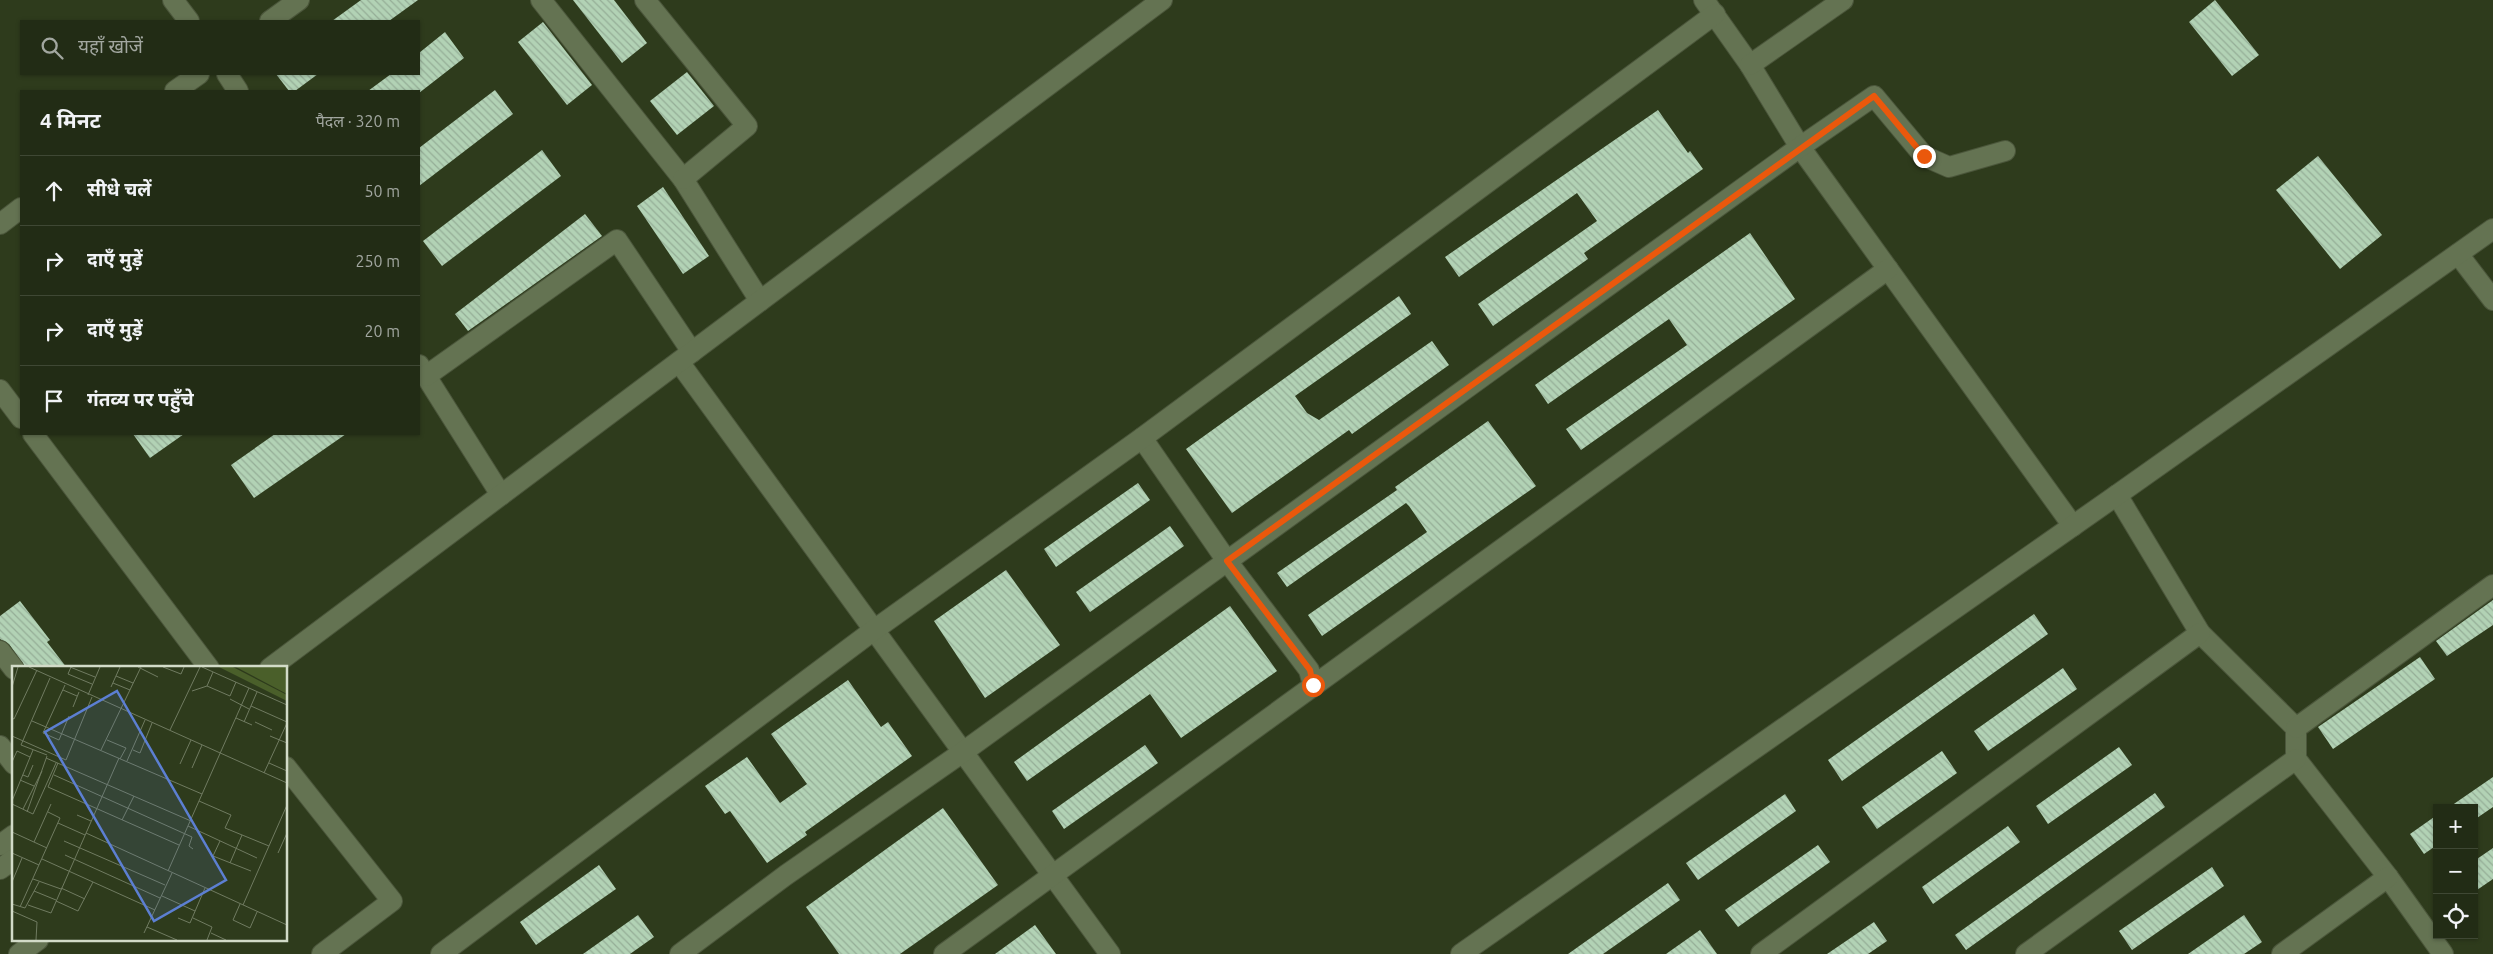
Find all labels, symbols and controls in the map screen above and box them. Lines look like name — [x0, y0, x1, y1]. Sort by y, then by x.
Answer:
search box — [20, 20, 420, 75]
icon: search — [38, 34, 66, 62]
text: यहाँ खोजें — [78, 35, 143, 57]
text: 4 मिनट — [40, 108, 101, 132]
text: पैदल · 320 m — [316, 112, 400, 130]
route end — [1913, 145, 1936, 168]
icon: ahead — [40, 177, 68, 205]
text: सीधे चलें — [87, 178, 151, 200]
text: 50 m — [364, 182, 400, 200]
icon: right — [40, 247, 68, 275]
text: दाएँ मुड़ें — [87, 248, 143, 270]
text: 250 m — [355, 252, 400, 270]
icon: right — [40, 317, 68, 345]
text: दाएँ मुड़ें — [87, 318, 143, 340]
text: 20 m — [364, 322, 400, 340]
icon: arrive — [40, 387, 68, 415]
text: गंतव्य पर पहुँचे — [87, 388, 194, 410]
inset map — [12, 666, 288, 942]
route start — [1302, 674, 1325, 697]
map controls — [2433, 804, 2478, 939]
button: + — [2433, 804, 2478, 849]
button: − — [2433, 849, 2478, 894]
button: locate — [2433, 894, 2478, 939]

